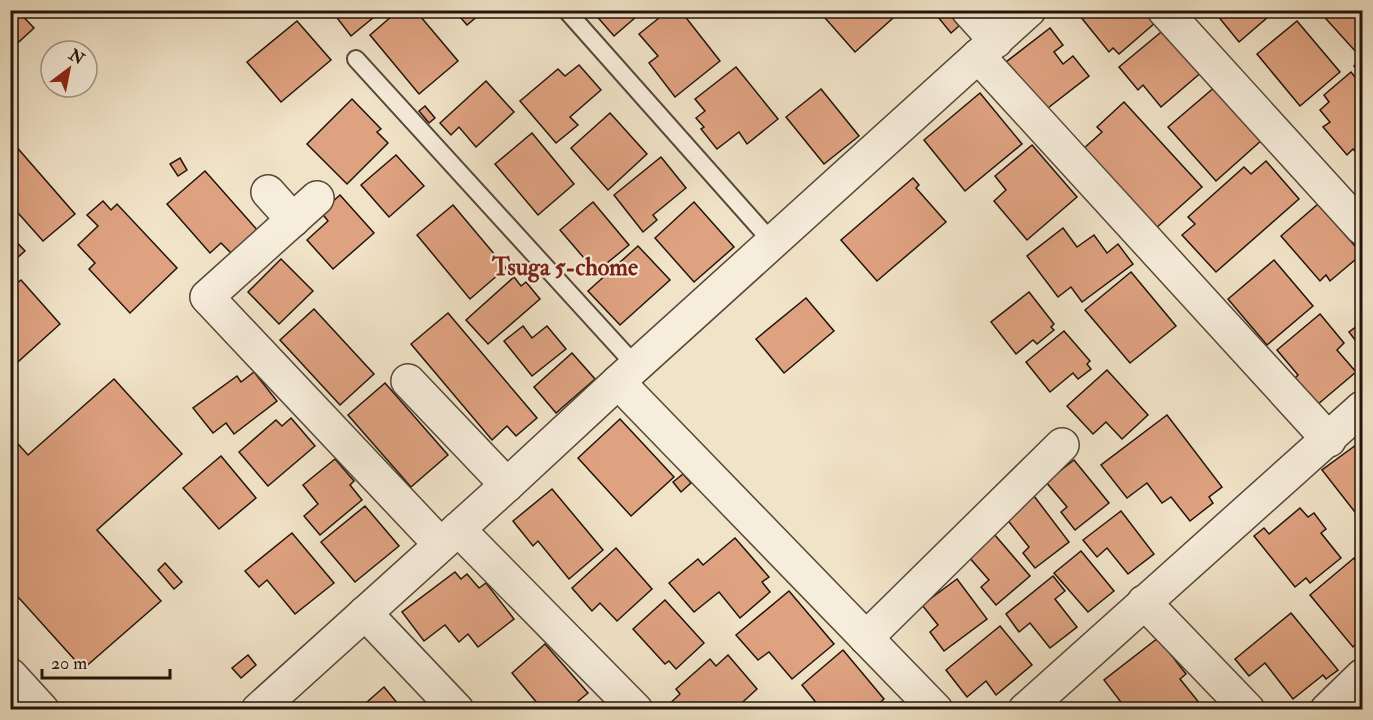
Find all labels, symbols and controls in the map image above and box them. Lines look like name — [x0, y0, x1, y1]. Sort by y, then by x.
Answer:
north arrow — [39, 39, 99, 99]
text: N — [64, 44, 88, 70]
district label: Tsuga 5-chome — [491, 252, 638, 283]
scale bar — [42, 642, 170, 680]
text: 20 m — [51, 652, 87, 675]

